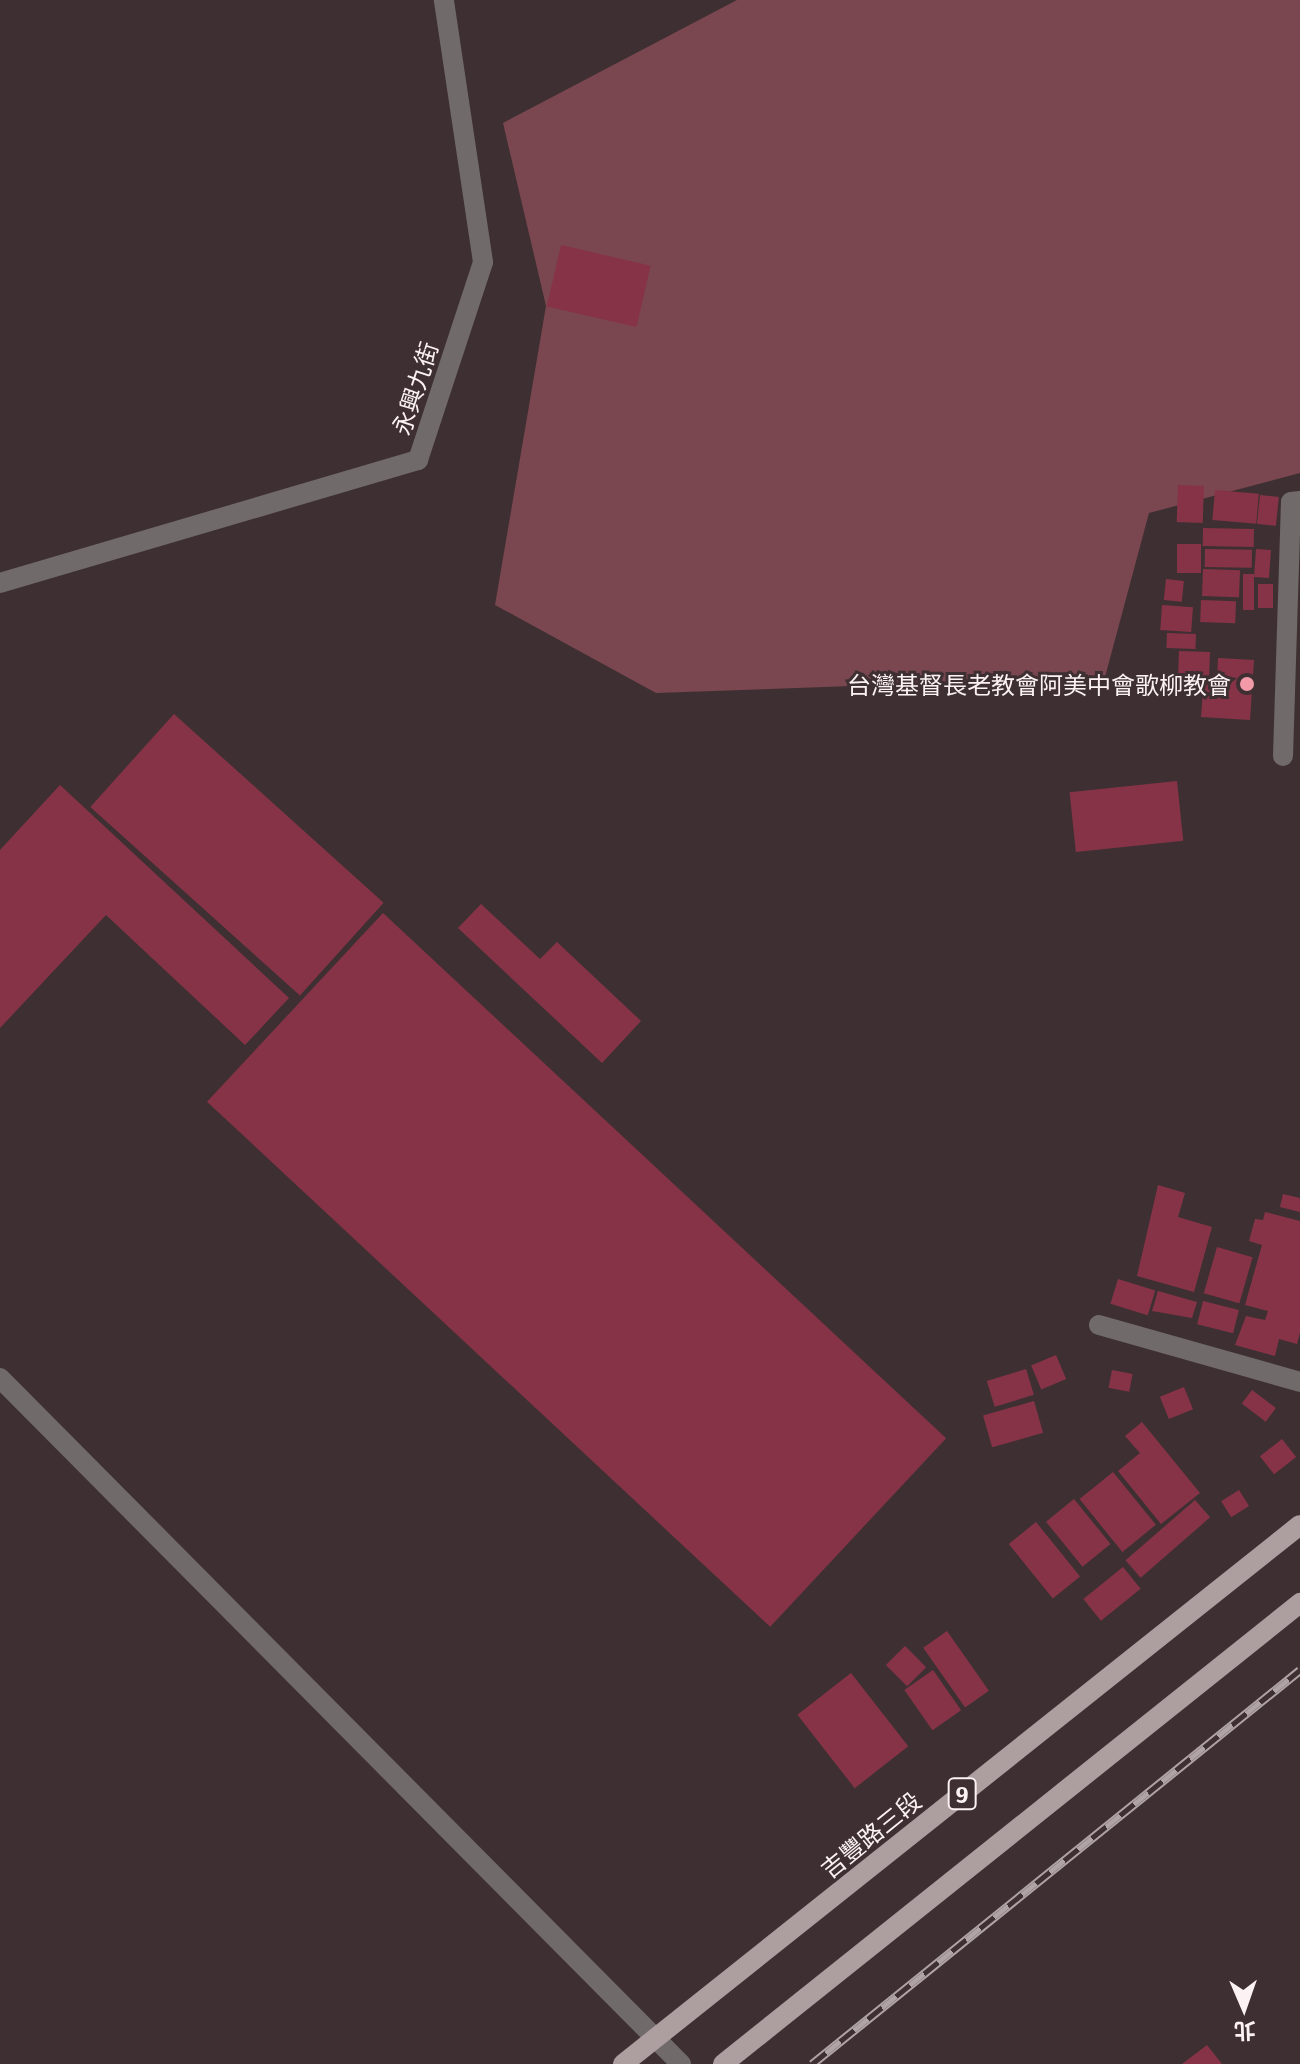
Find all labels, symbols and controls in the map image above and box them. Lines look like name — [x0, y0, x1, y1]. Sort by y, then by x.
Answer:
street label: 永興九街 — [385, 338, 443, 438]
place label: 台灣基督長老教會阿美中會歌柳教會 — [847, 670, 1231, 698]
marker: 台灣基督長老教會阿美中會歌柳教會 — [1238, 675, 1256, 693]
road number: 9 — [946, 1776, 978, 1812]
street label: 吉豐路三段 — [814, 1785, 926, 1883]
north arrow — [1204, 1968, 1284, 2048]
text: 北 — [1233, 2016, 1256, 2049]

